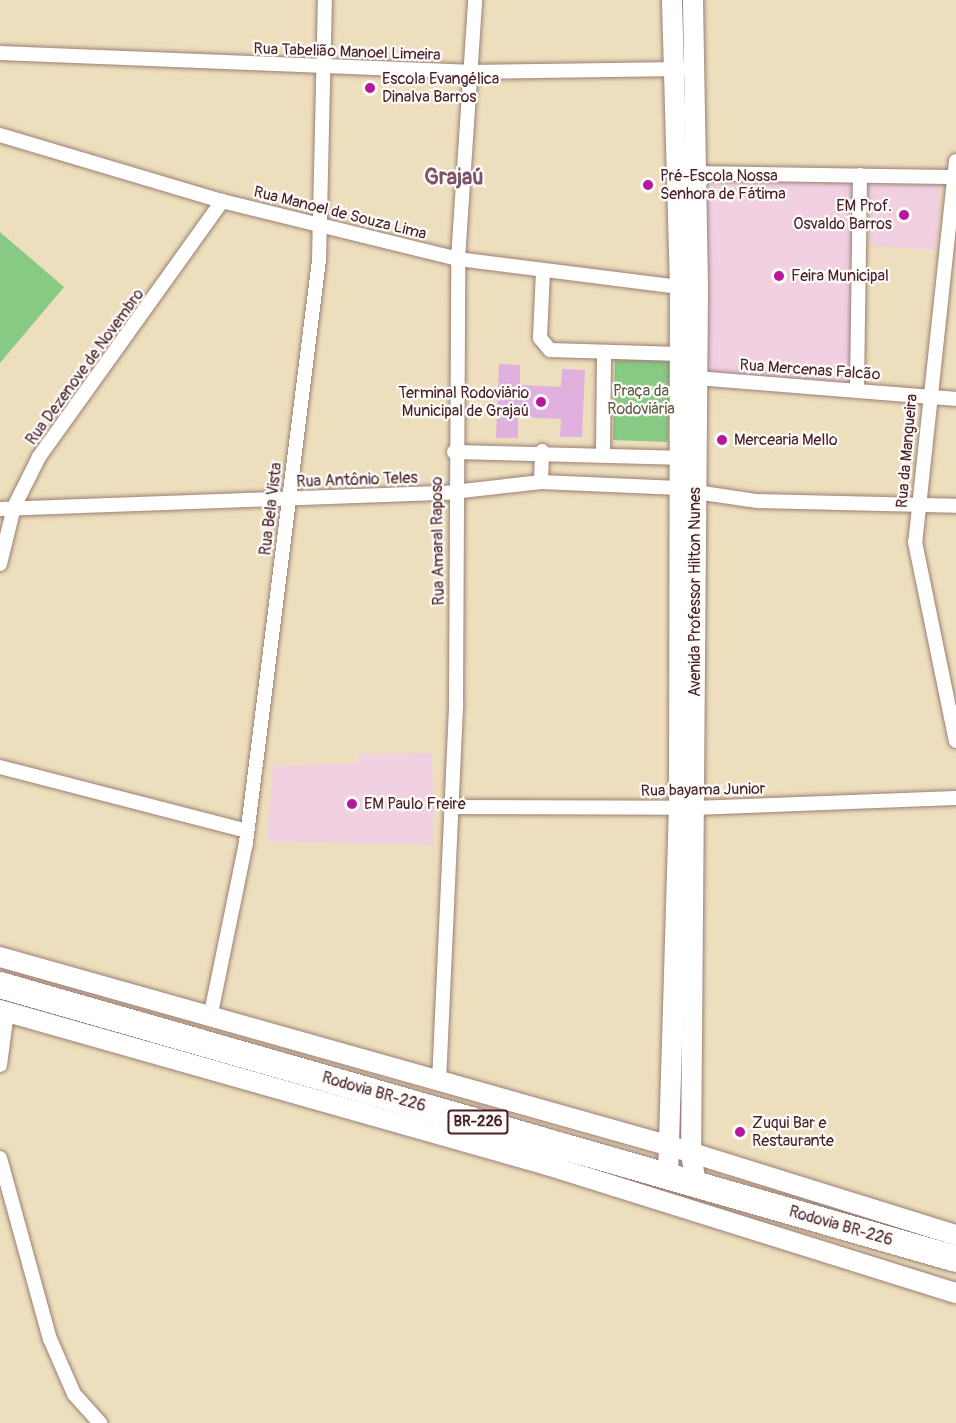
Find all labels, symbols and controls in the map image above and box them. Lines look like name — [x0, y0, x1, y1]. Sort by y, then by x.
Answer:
street label: Rua Tabelião Manoel Limeira — [253, 39, 441, 65]
place label: Escola Evangélica Dinalva Barros — [382, 69, 499, 107]
marker: Escola Evangélica Dinalva Barros — [363, 81, 377, 95]
district label: Grajaú — [424, 165, 484, 191]
place label: Pré-Escola Nossa Senhora de Fátima — [660, 166, 786, 204]
marker: Pré-Escola Nossa Senhora de Fátima — [641, 178, 655, 192]
street label: Rua Manoel de Souza Lima — [252, 182, 428, 244]
place label: EM Prof. Osvaldo Barros — [793, 196, 892, 234]
marker: EM Prof. Osvaldo Barros — [897, 208, 911, 222]
place label: Feira Municipal — [791, 266, 889, 286]
marker: Feira Municipal — [772, 269, 786, 283]
street label: Rua Dezenove de Novembro — [22, 285, 148, 449]
street label: Rua Mercenas Falcão — [739, 356, 881, 384]
park label: Praça da Rodoviária — [607, 381, 675, 419]
place label: Terminal Rodoviário Municipal de Grajaú — [398, 383, 529, 421]
street label: Rua da Mangueira — [892, 393, 922, 509]
marker: Terminal Rodoviário Municipal de Grajaú — [534, 395, 548, 409]
place label: Mercearia Mello — [734, 430, 838, 450]
marker: Mercearia Mello — [715, 433, 729, 447]
street label: Rua Bela Vista — [256, 461, 286, 557]
street label: Rua Antônio Teles — [296, 468, 418, 492]
street label: Rua Amaral Raposo — [427, 476, 449, 606]
street label: Avenida Professor Hilton Nunes — [685, 487, 705, 697]
street label: Rua bayama Junior — [640, 779, 766, 801]
place label: EM Paulo Freire — [364, 794, 466, 814]
marker: EM Paulo Freire — [345, 797, 359, 811]
street label: Rodovia BR-226 — [320, 1068, 428, 1116]
road number: BR-226 — [446, 1110, 510, 1134]
place label: Zuqui Bar e Restaurante — [752, 1113, 834, 1151]
marker: Zuqui Bar e Restaurante — [733, 1125, 747, 1139]
street label: Rodovia BR-226 — [787, 1202, 895, 1250]

